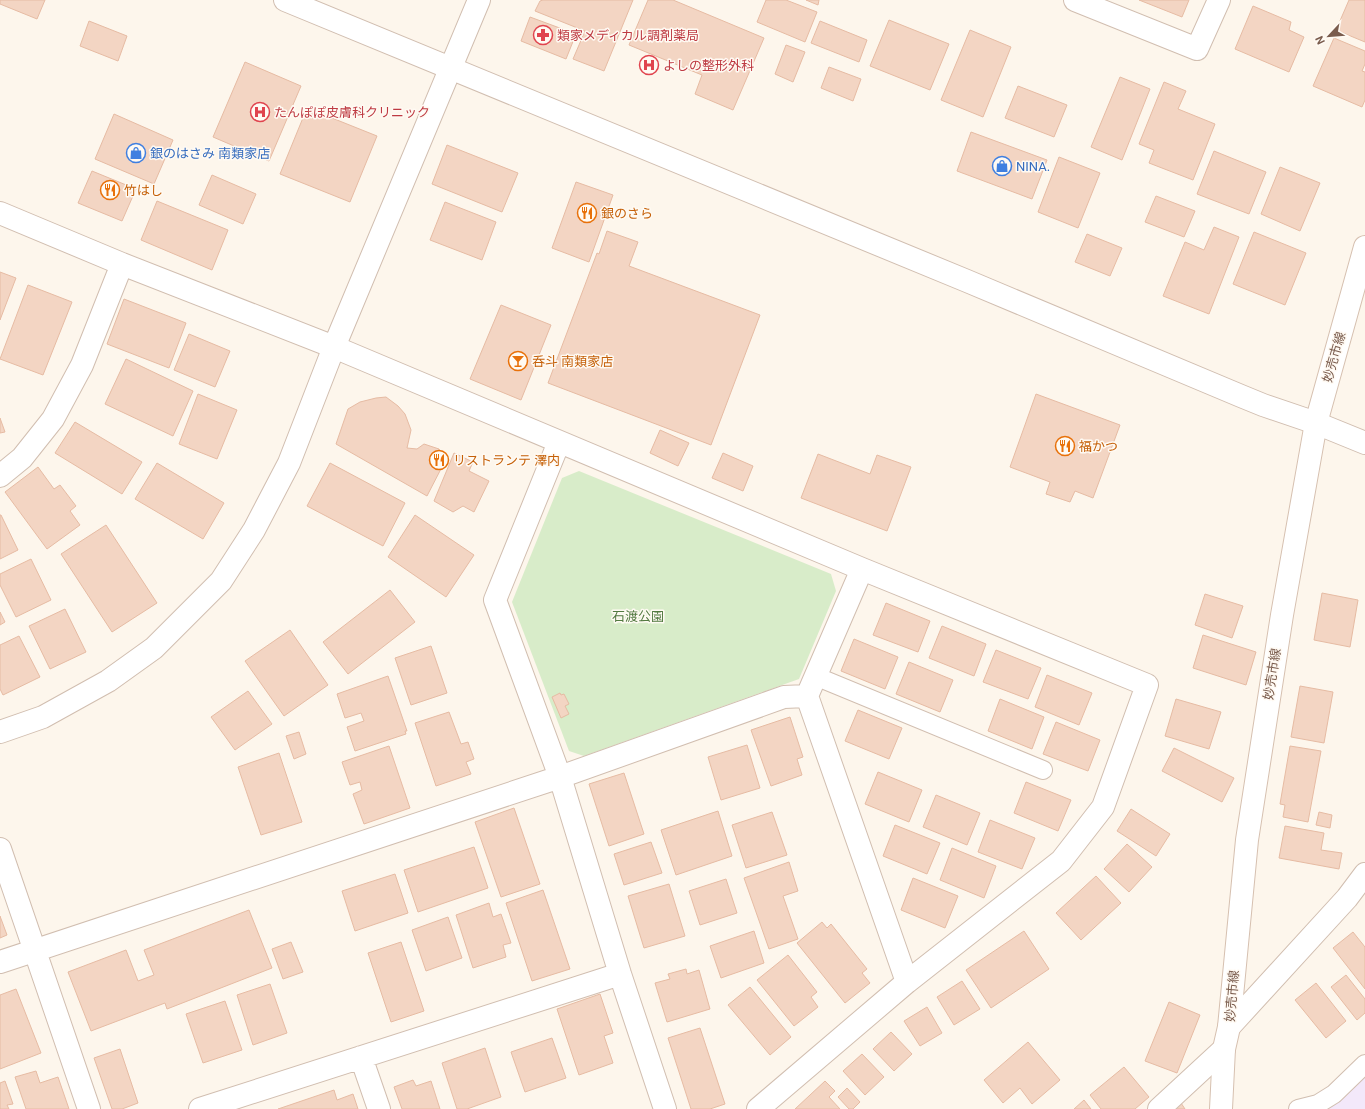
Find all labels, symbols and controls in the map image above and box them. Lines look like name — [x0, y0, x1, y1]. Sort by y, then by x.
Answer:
north arrow — [1309, 16, 1349, 56]
pharmacy icon: 類家メディカル調剤薬局 — [532, 24, 554, 46]
place label: 類家メディカル調剤薬局 — [557, 28, 699, 43]
text: N — [1313, 34, 1328, 47]
hospital icon: よしの整形外科 — [638, 54, 660, 76]
place label: よしの整形外科 — [663, 58, 754, 73]
hospital icon: たんぽぽ皮膚科クリニック — [249, 101, 271, 123]
place label: たんぽぽ皮膚科クリニック — [274, 105, 430, 120]
shop icon: 銀のはさみ 南類家店 — [125, 142, 147, 164]
place label: 銀のはさみ 南類家店 — [150, 146, 270, 161]
shop icon: NINA. — [991, 155, 1013, 177]
place label: NINA. — [1016, 159, 1050, 174]
restaurant icon: 竹はし — [99, 179, 121, 201]
place label: 竹はし — [124, 183, 163, 198]
restaurant icon: 銀のさら — [576, 202, 598, 224]
place label: 銀のさら — [601, 206, 653, 221]
street label: 妙売市線 — [1320, 330, 1348, 384]
bar icon: 呑斗 南類家店 — [507, 350, 529, 372]
place label: 呑斗 南類家店 — [532, 354, 613, 369]
restaurant icon: 福かつ — [1054, 435, 1076, 457]
place label: 福かつ — [1079, 439, 1118, 454]
restaurant icon: リストランテ 澤内 — [428, 449, 450, 471]
place label: リストランテ 澤内 — [453, 453, 560, 468]
park label: 石渡公園 — [612, 609, 664, 624]
street label: 妙売市線 — [1261, 647, 1283, 701]
street label: 妙売市線 — [1222, 969, 1242, 1023]

